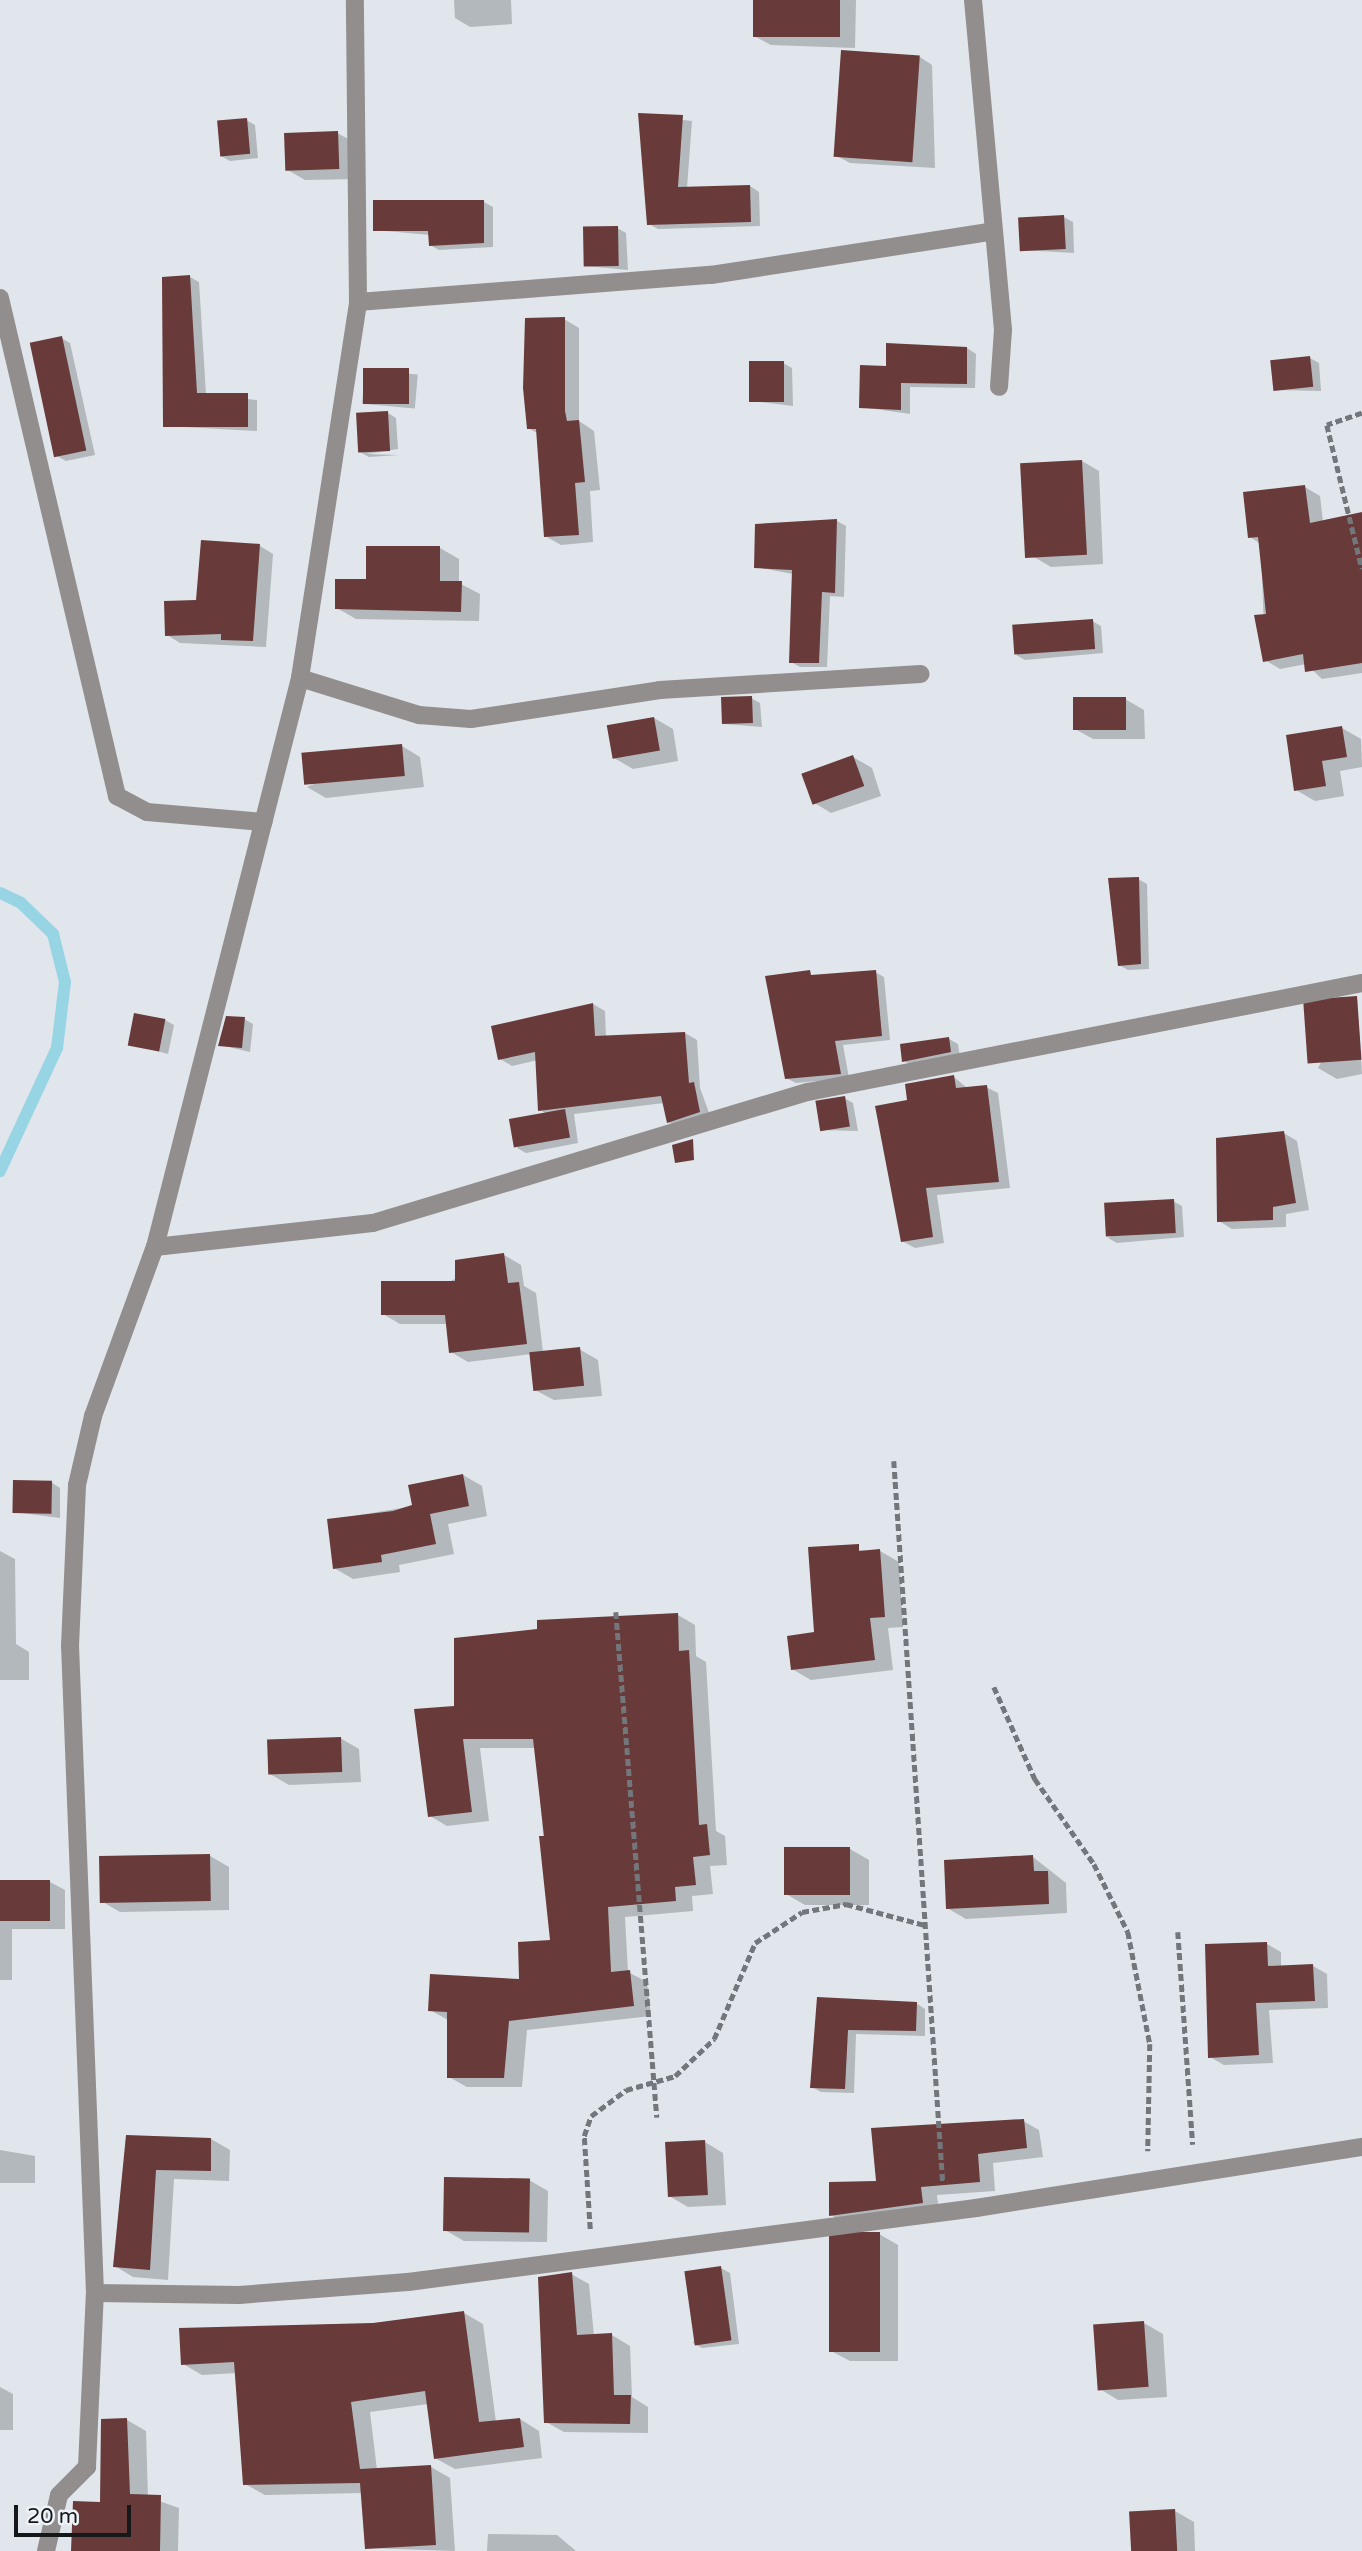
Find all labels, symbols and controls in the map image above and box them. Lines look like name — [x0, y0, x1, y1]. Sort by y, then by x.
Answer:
scale bar — [18, 2492, 135, 2536]
text: 20 m — [27, 2504, 78, 2529]

